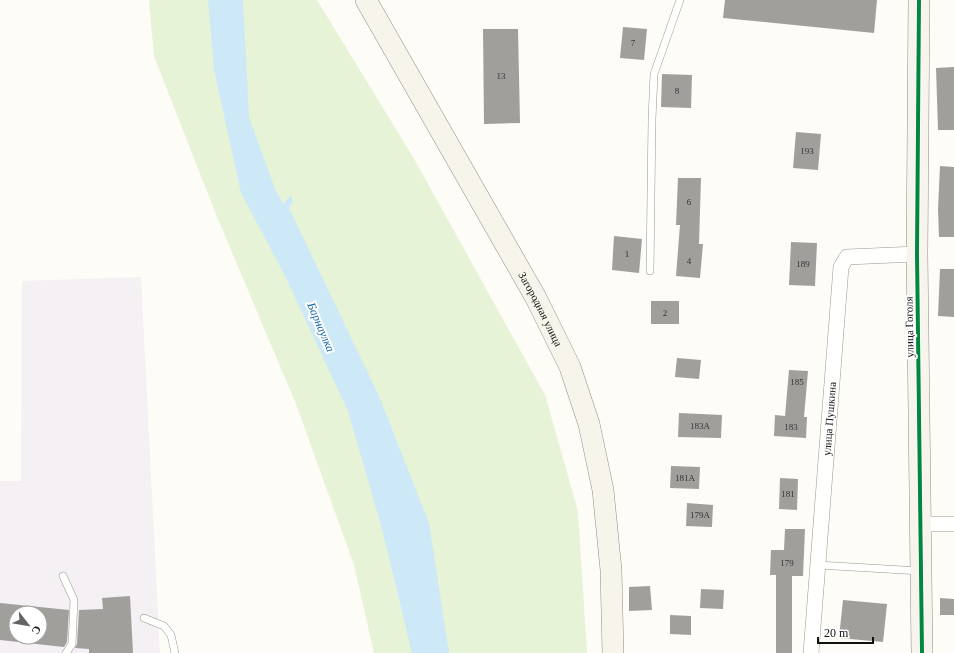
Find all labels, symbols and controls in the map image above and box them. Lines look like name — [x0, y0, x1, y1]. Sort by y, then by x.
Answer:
house number: 7 — [631, 38, 636, 48]
house number: 13 — [497, 71, 506, 81]
house number: 8 — [675, 86, 680, 96]
house number: 193 — [800, 146, 814, 156]
house number: 6 — [687, 197, 692, 207]
house number: 1 — [625, 249, 629, 259]
house number: 4 — [687, 256, 692, 266]
house number: 189 — [796, 259, 810, 269]
street label: Загородная улица — [516, 270, 565, 348]
street label: улица Гоголя — [902, 296, 916, 358]
water label: Барнаулка — [304, 299, 338, 354]
house number: 2 — [663, 308, 667, 318]
house number: 185 — [790, 377, 804, 387]
street label: улица Пушкина — [820, 381, 838, 456]
house number: 183А — [690, 421, 711, 431]
house number: 183 — [784, 422, 798, 432]
house number: 181А — [675, 473, 696, 483]
house number: 181 — [781, 489, 795, 499]
house number: 179А — [690, 510, 711, 520]
house number: 179 — [780, 558, 794, 568]
north arrow — [8, 605, 48, 645]
scale bar — [818, 619, 873, 645]
text: С — [29, 624, 44, 637]
text: 20 m — [824, 626, 849, 640]

